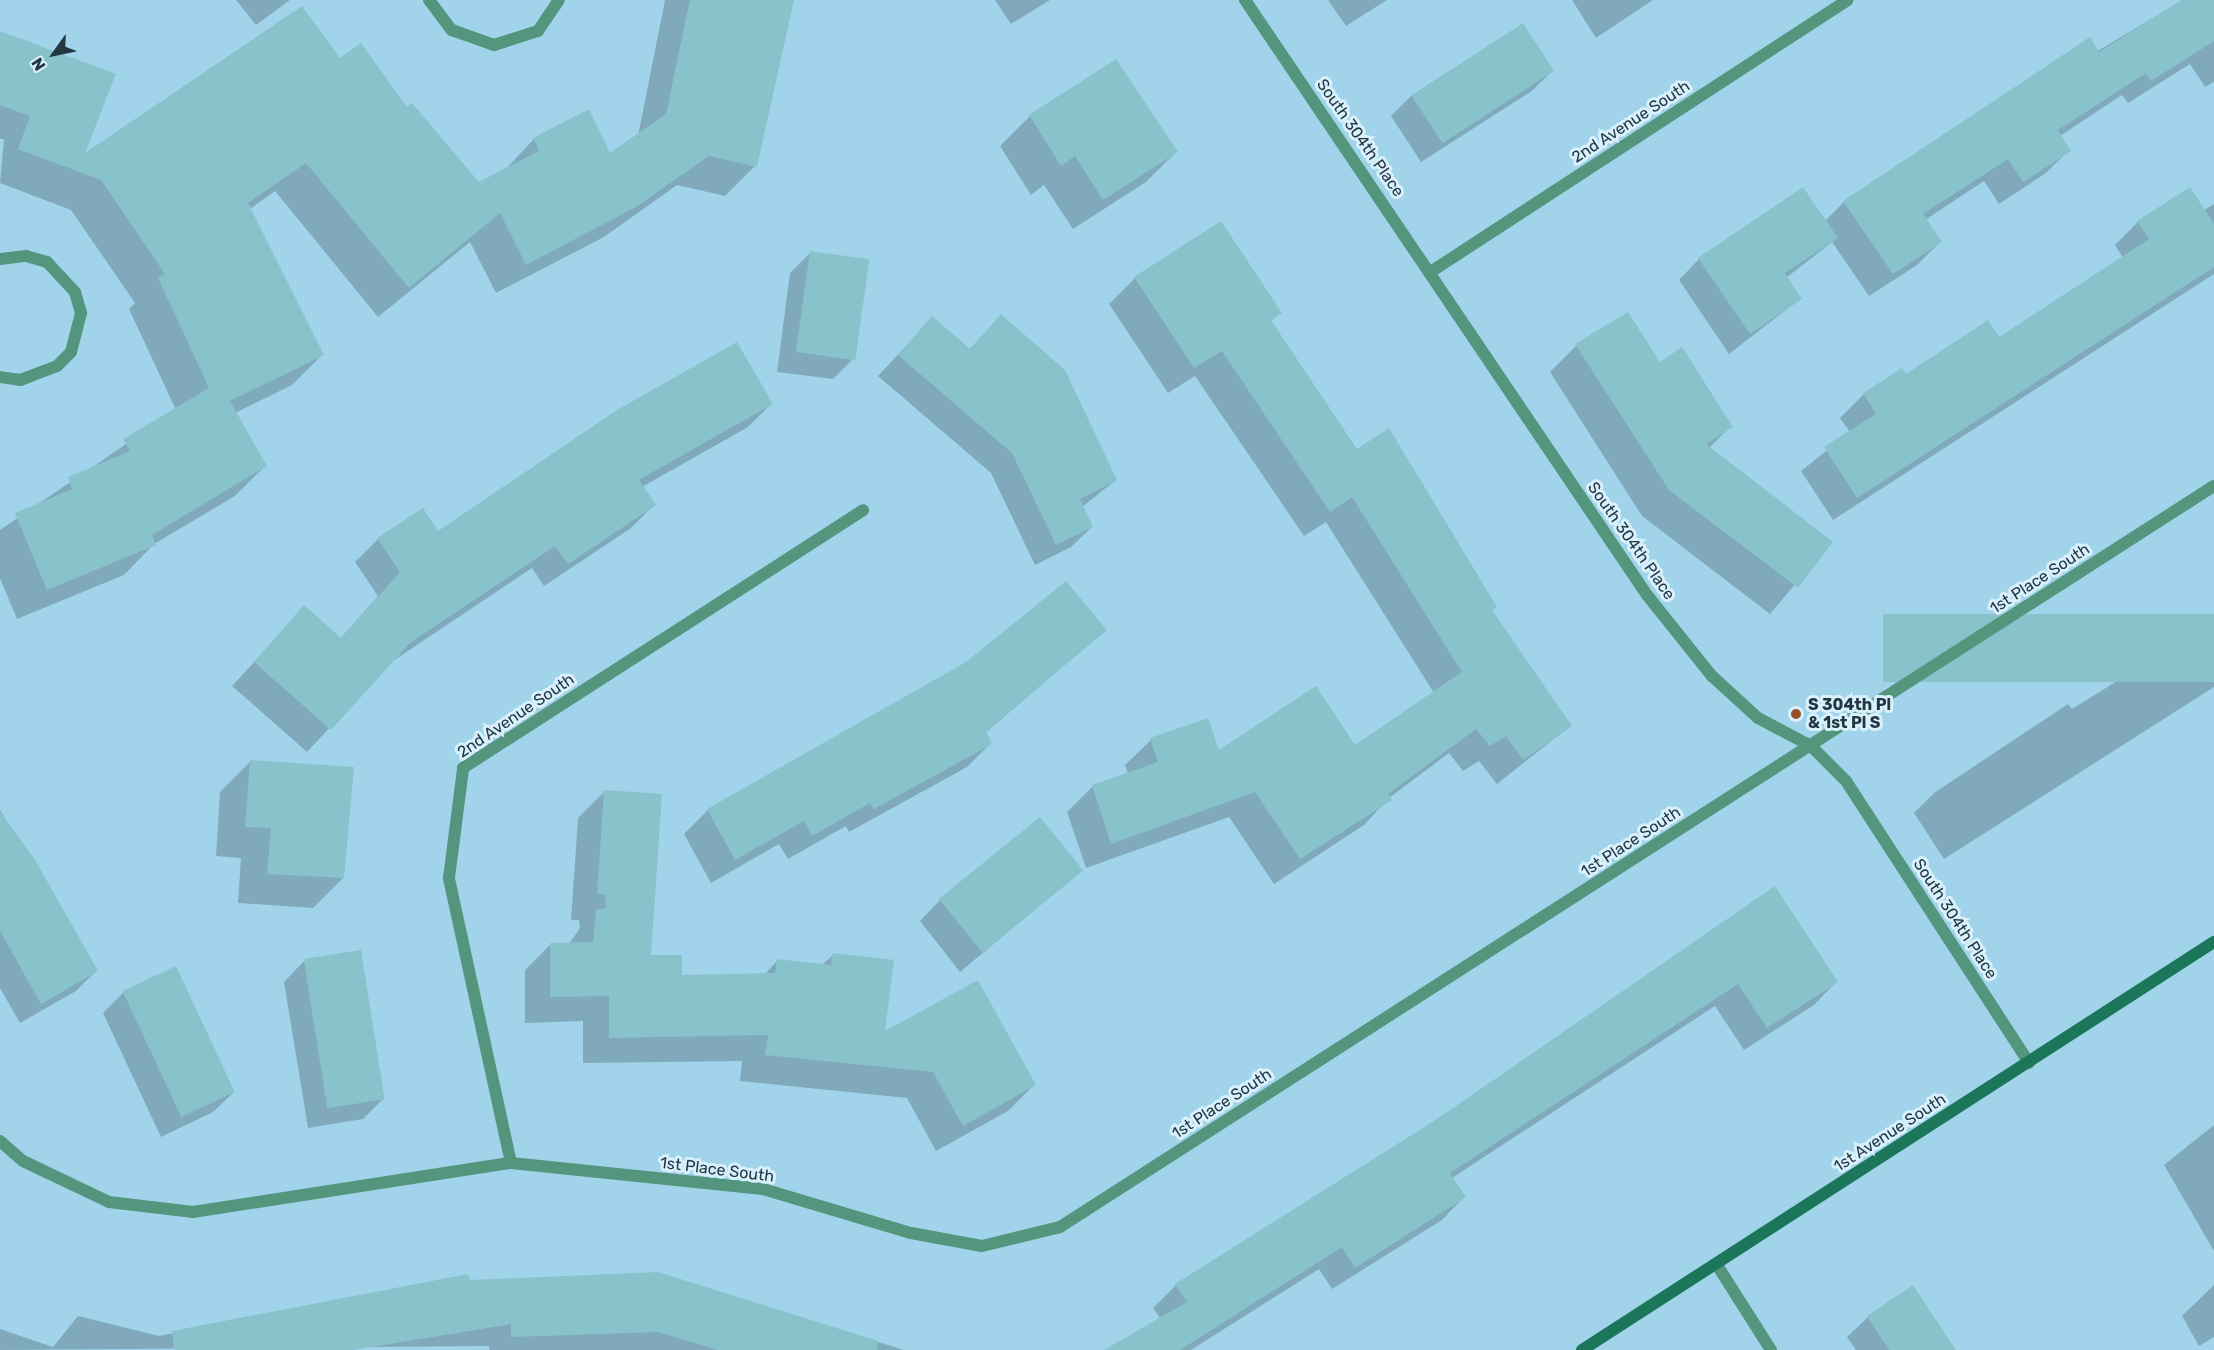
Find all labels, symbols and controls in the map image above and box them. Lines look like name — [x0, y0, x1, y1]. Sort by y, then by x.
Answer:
north arrow — [24, 24, 84, 84]
text: N — [27, 54, 50, 74]
street label: South 304th Place — [1312, 76, 1408, 200]
street label: 2nd Avenue South — [1568, 77, 1694, 167]
street label: South 304th Place — [1583, 479, 1679, 603]
street label: 1st Place South — [1987, 540, 2093, 618]
street label: 2nd Avenue South — [454, 670, 578, 762]
place label: S 304th Pl & 1st Pl S — [1808, 695, 1891, 733]
marker: S 304th Pl & 1st Pl S — [1789, 707, 1803, 721]
street label: 1st Place South — [1578, 803, 1684, 881]
street label: South 304th Place — [1909, 855, 2001, 983]
street label: 1st Place South — [1169, 1065, 1275, 1143]
street label: 1st Avenue South — [1830, 1090, 1950, 1176]
street label: 1st Place South — [659, 1153, 775, 1187]

